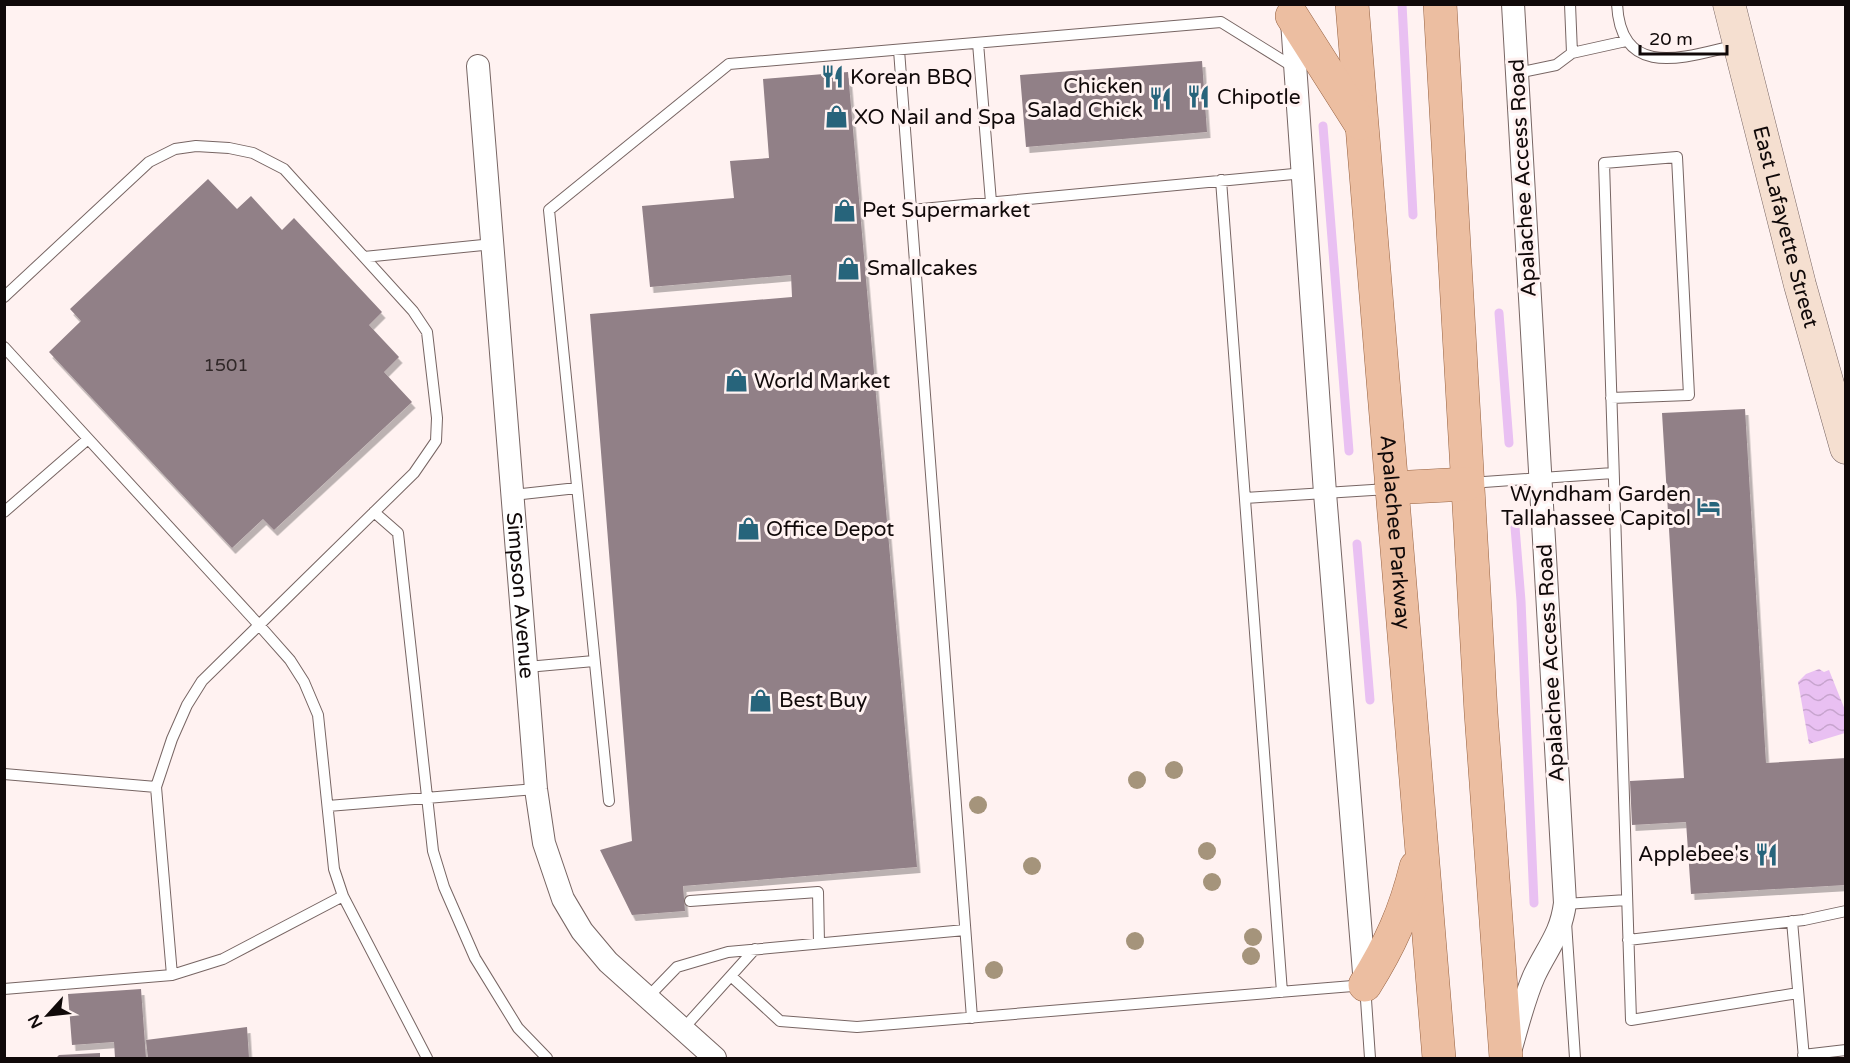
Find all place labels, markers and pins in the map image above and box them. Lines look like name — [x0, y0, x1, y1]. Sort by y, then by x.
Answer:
restaurant icon: Korean BBQ — [819, 64, 845, 90]
place label: Korean BBQ — [850, 65, 973, 90]
place label: Chicken Salad Chick — [1027, 74, 1143, 123]
restaurant icon: Chipotle — [1186, 84, 1212, 110]
restaurant icon: Chicken Salad Chick — [1148, 85, 1174, 111]
place label: Chipotle — [1217, 85, 1301, 110]
shop icon: XO Nail and Spa — [823, 104, 849, 130]
place label: XO Nail and Spa — [854, 105, 1016, 130]
shop icon: Pet Supermarket — [831, 197, 857, 223]
place label: Pet Supermarket — [862, 198, 1030, 223]
shop icon: Smallcakes — [836, 255, 862, 281]
place label: Smallcakes — [867, 256, 978, 281]
shop icon: World Market — [723, 368, 749, 394]
place label: World Market — [754, 369, 890, 394]
place label: Wyndham Garden Tallahassee Capitol — [1501, 482, 1691, 531]
hotel icon: Wyndham Garden Tallahassee Capitol — [1696, 493, 1722, 519]
shop icon: Office Depot — [735, 516, 761, 542]
place label: Office Depot — [766, 517, 894, 542]
shop icon: Best Buy — [748, 687, 774, 713]
place label: Best Buy — [779, 688, 867, 713]
restaurant icon: Applebee's — [1754, 841, 1780, 867]
place label: Applebee's — [1638, 842, 1749, 867]

